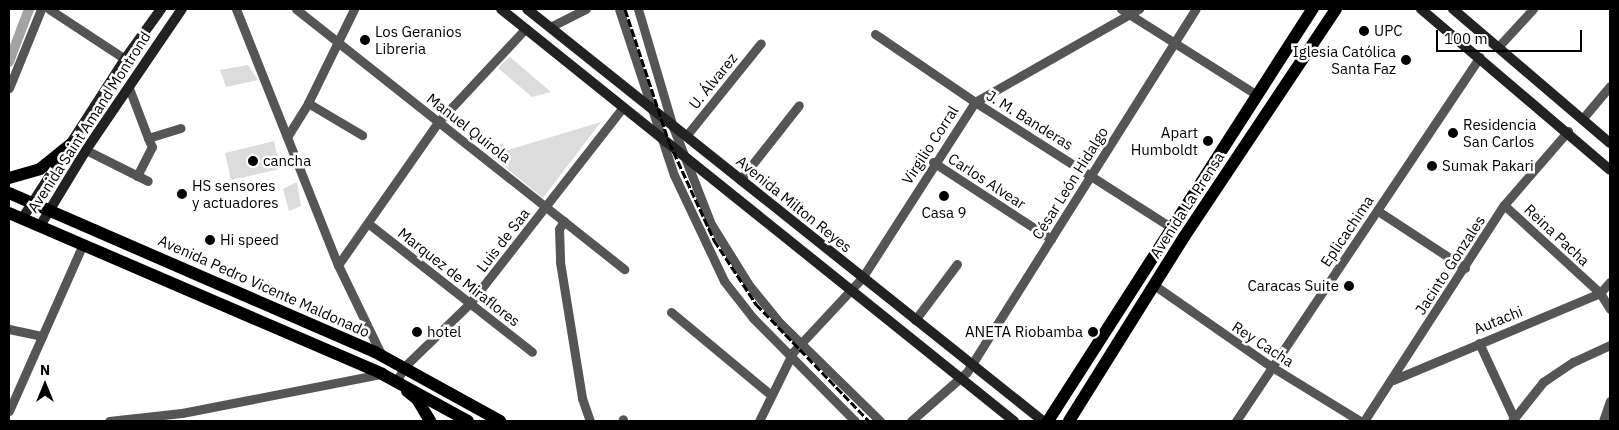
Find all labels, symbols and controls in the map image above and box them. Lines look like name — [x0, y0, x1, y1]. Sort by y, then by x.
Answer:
scale bar — [1439, 20, 1585, 52]
place label: Los Geranios Libreria — [375, 22, 462, 57]
place label: UPC — [1374, 22, 1403, 40]
marker: UPC — [1358, 25, 1370, 37]
street label: Avenida Saint Amand Montrond — [24, 28, 154, 216]
text: 100 m — [1444, 29, 1488, 48]
marker: Los Geranios Libreria — [359, 34, 371, 46]
place label: Iglesia Católica Santa Faz — [1293, 42, 1396, 77]
street label: U. Álvarez — [685, 49, 741, 113]
marker: Iglesia Católica Santa Faz — [1400, 54, 1412, 66]
street label: J. M. Banderas — [983, 86, 1077, 154]
street label: Manuel Quirola — [423, 90, 515, 166]
street label: Virgilio Corral — [898, 102, 962, 188]
place label: Residencia San Carlos — [1463, 115, 1536, 150]
street label: César León Hidalgo — [1028, 123, 1112, 243]
place label: Apart Humboldt — [1131, 123, 1198, 158]
marker: Residencia San Carlos — [1447, 127, 1459, 139]
marker: Apart Humboldt — [1202, 135, 1214, 147]
street label: Carlos Alvear — [945, 149, 1029, 213]
street label: Avenida La Prensa — [1146, 149, 1228, 261]
place label: cancha — [263, 152, 311, 170]
street label: Avenida Milton Reyes — [733, 152, 855, 256]
marker: cancha — [247, 155, 259, 167]
place label: Sumak Pakari — [1442, 157, 1534, 175]
marker: Sumak Pakari — [1426, 160, 1438, 172]
place label: HS sensores y actuadores — [192, 176, 278, 211]
marker: HS sensores y actuadores — [176, 188, 188, 200]
marker: Casa 9 — [938, 190, 950, 202]
street label: Eplicachima — [1317, 192, 1377, 270]
street label: Reina Pacha — [1521, 200, 1593, 270]
place label: Casa 9 — [921, 204, 967, 222]
street label: Luis de Saa — [473, 205, 533, 275]
street label: Jacinto Gonzales — [1411, 212, 1489, 318]
street label: Marquez de Miraflores — [394, 224, 524, 330]
street label: Avenida Pedro Vicente Maldonado — [156, 231, 372, 341]
place label: Hi speed — [220, 231, 279, 249]
marker: Hi speed — [204, 234, 216, 246]
place label: Caracas Suite — [1247, 277, 1339, 295]
marker: Caracas Suite — [1343, 280, 1355, 292]
street label: Autachi — [1471, 302, 1525, 338]
street label: Rey Cacha — [1229, 317, 1297, 371]
place label: hotel — [427, 323, 461, 341]
place label: ANETA Riobamba — [965, 323, 1083, 341]
marker: hotel — [411, 326, 423, 338]
marker: ANETA Riobamba — [1087, 326, 1099, 338]
north arrow — [20, 360, 70, 410]
text: N — [40, 361, 50, 379]

